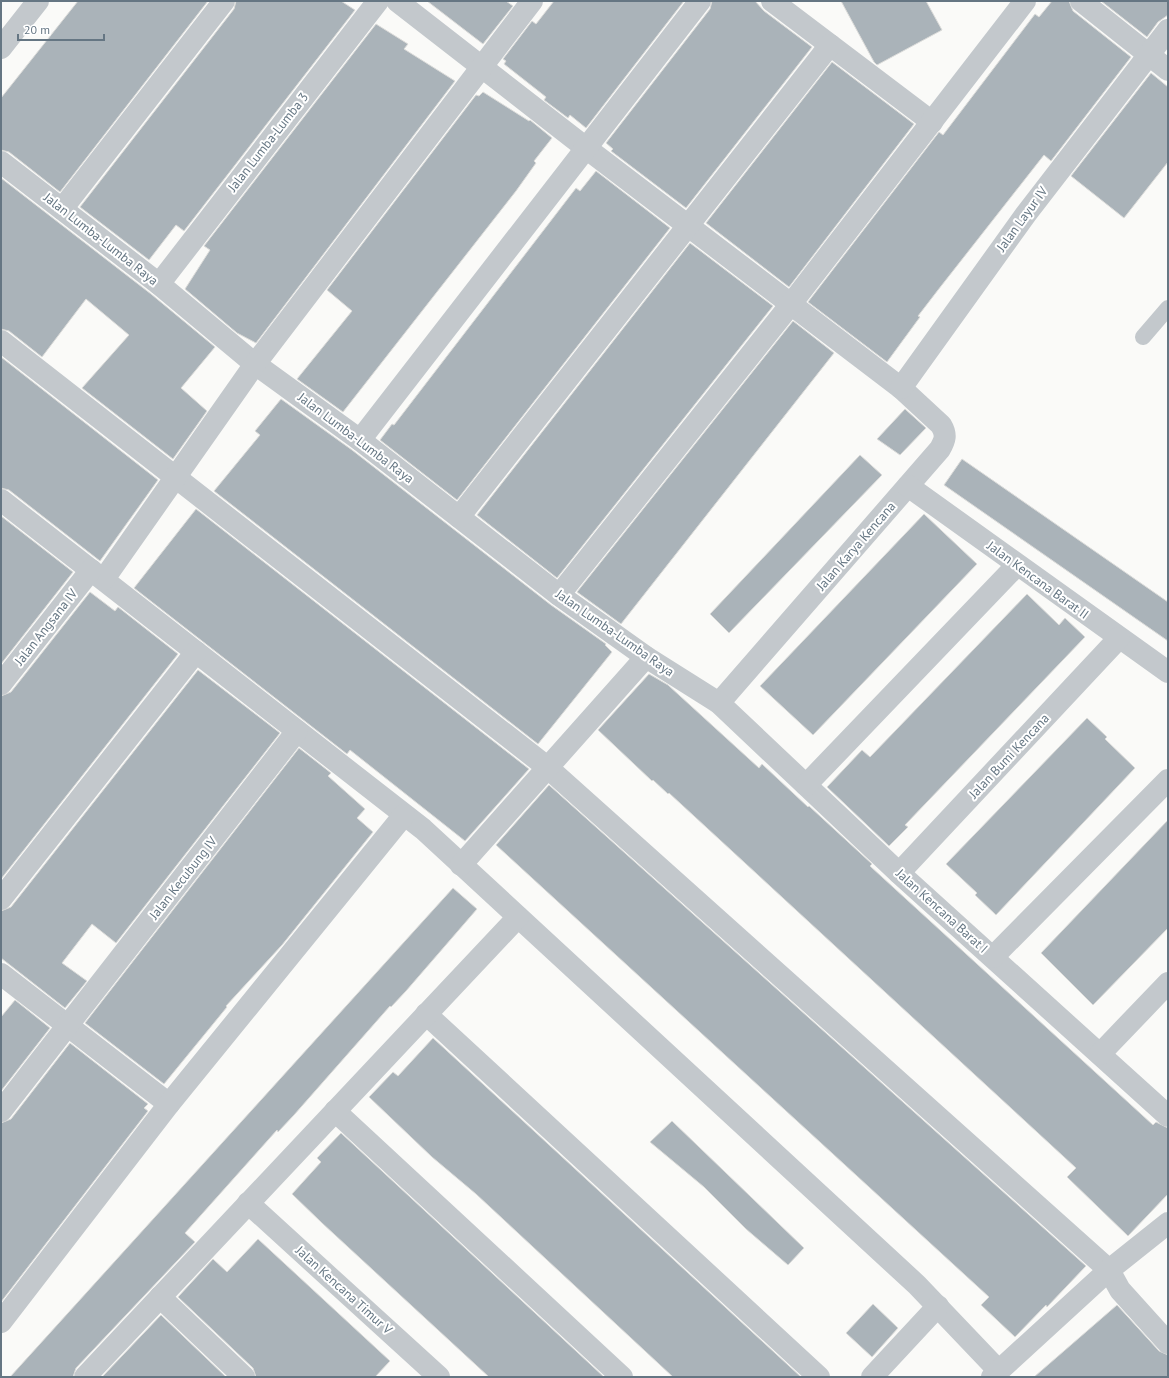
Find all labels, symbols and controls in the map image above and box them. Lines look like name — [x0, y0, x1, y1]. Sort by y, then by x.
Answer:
scale bar — [18, 16, 104, 42]
text: 20 m — [24, 22, 50, 37]
street label: Jalan Lumba-Lumba 3 — [223, 89, 312, 196]
street label: Jalan Layur IV — [992, 183, 1052, 256]
street label: Jalan Lumba-Lumba Raya — [40, 188, 162, 289]
street label: Jalan Lumba-Lumba Raya — [294, 388, 417, 487]
street label: Jalan Karya Kencana — [812, 498, 899, 595]
street label: Jalan Kencana Barat II — [983, 537, 1092, 623]
street label: Jalan Angsana IV — [10, 585, 82, 669]
street label: Jalan Lumba-Lumba Raya — [552, 585, 678, 680]
street label: Jalan Bumi Kencana — [965, 710, 1053, 803]
street label: Jalan Kecubung IV — [145, 833, 221, 924]
street label: Jalan Kencana Barat I — [892, 865, 992, 957]
street label: Jalan Kencana Timur V — [291, 1241, 396, 1338]

